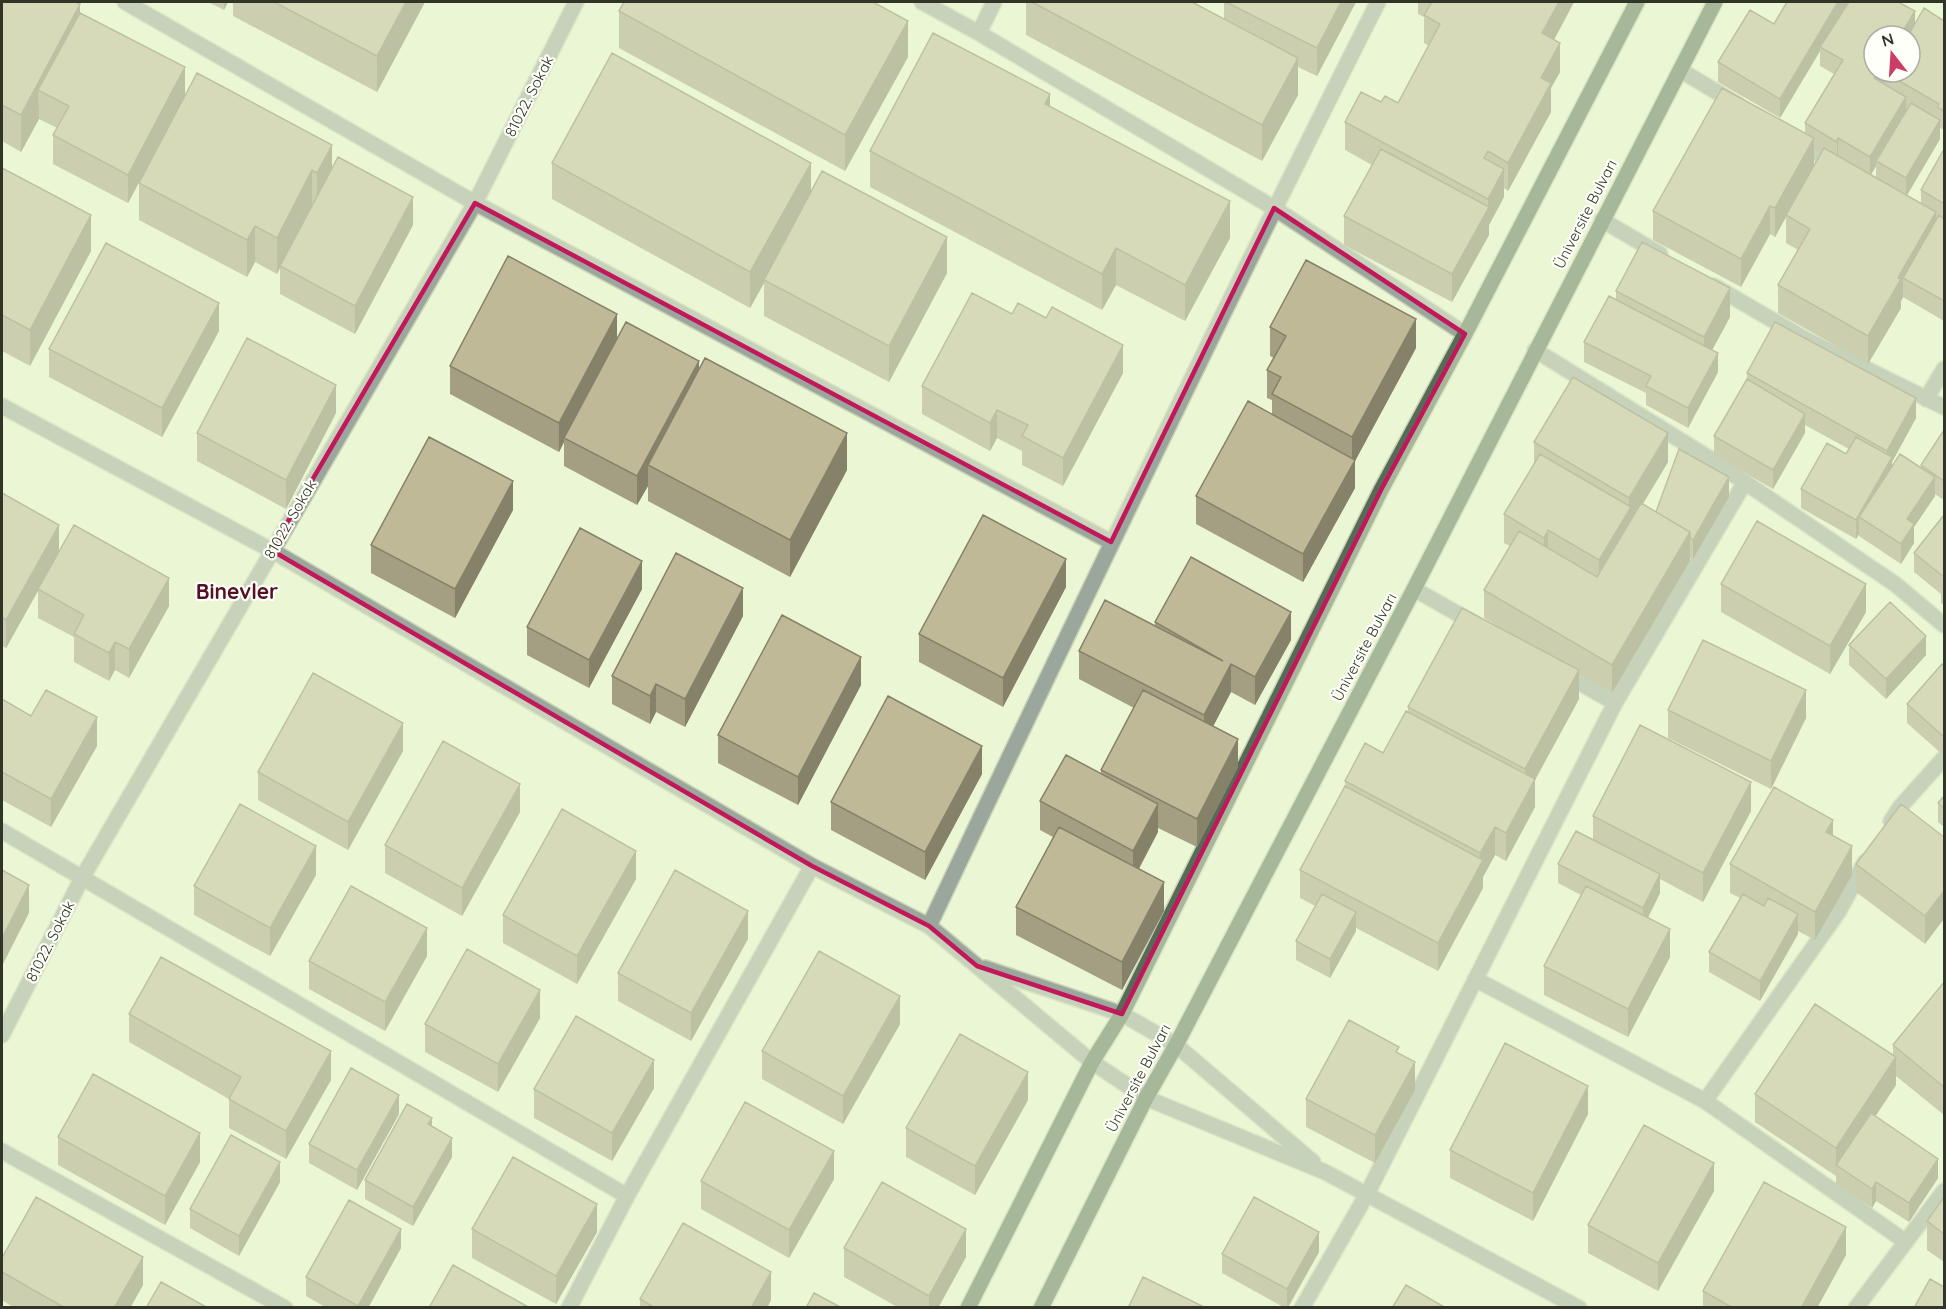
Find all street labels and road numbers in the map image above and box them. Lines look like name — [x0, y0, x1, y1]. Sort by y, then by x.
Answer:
street label: 81022. Sokak — [500, 52, 558, 140]
street label: Üniversite Bulvarı — [1549, 156, 1621, 272]
street label: 81022. Sokak — [260, 476, 320, 562]
street label: Üniversite Bulvarı — [1327, 590, 1401, 704]
street label: 81022. Sokak — [21, 897, 79, 985]
street label: Üniversite Bulvarı — [1101, 1021, 1175, 1135]

